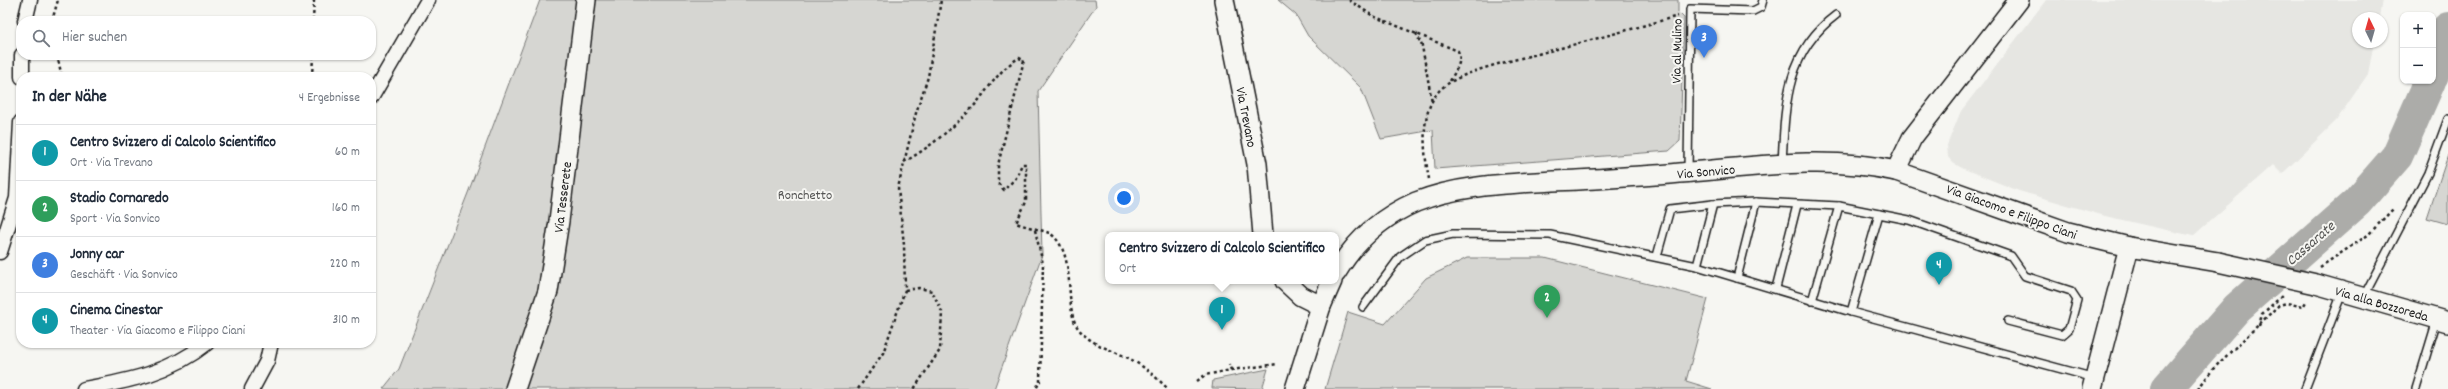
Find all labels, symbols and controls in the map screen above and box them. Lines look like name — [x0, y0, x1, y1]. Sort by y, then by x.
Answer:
north arrow — [2352, 12, 2388, 48]
map controls — [2400, 12, 2436, 84]
button: + — [2400, 12, 2436, 48]
search box — [16, 16, 376, 60]
street label: Via al Mulino — [1667, 18, 1689, 84]
pin: 3 — [1691, 25, 1717, 58]
icon: search — [30, 27, 52, 49]
text: Hier suchen — [62, 27, 127, 49]
button: − — [2400, 48, 2436, 84]
street label: Via Trevano — [1229, 85, 1261, 149]
text: In der Nähe — [32, 86, 107, 110]
text: 4 Ergebnisse — [299, 89, 360, 108]
text: Centro Svizzero di Calcolo Scientifico — [70, 132, 276, 154]
text: 1 — [44, 143, 46, 162]
text: 60 m — [335, 143, 360, 162]
text: Ort · Via Trevano — [70, 154, 153, 173]
street label: Via Sonvico — [1676, 160, 1736, 185]
street label: Via Tesserete — [550, 161, 578, 234]
street label: Via Giacomo e Filippo Ciani — [1943, 180, 2080, 246]
park label: Ronchetto — [778, 186, 832, 206]
text: Stadio Cornaredo — [70, 188, 169, 210]
your location — [1114, 188, 1134, 208]
text: 2 — [42, 199, 48, 218]
text: 160 m — [332, 199, 360, 218]
text: Sport · Via Sonvico — [70, 210, 160, 229]
water label: Cassarate — [2282, 216, 2342, 272]
popup — [1105, 232, 1339, 284]
text: Centro Svizzero di Calcolo Scientifico — [1119, 238, 1325, 260]
text: Jonny car — [70, 244, 124, 266]
pin: 4 — [1926, 252, 1952, 285]
text: 3 — [42, 255, 48, 274]
text: 220 m — [330, 255, 360, 274]
text: Ort — [1119, 260, 1136, 279]
text: Geschäft · Via Sonvico — [70, 266, 178, 285]
street label: Via alla Bozzoreda — [2332, 282, 2431, 328]
pin: 2 — [1534, 285, 1560, 318]
pin: 1 — [1209, 297, 1235, 330]
text: Cinema Cinestar — [70, 300, 163, 322]
text: 4 — [42, 311, 48, 330]
text: 310 m — [332, 311, 360, 330]
text: Theater · Via Giacomo e Filippo Ciani — [70, 322, 245, 341]

